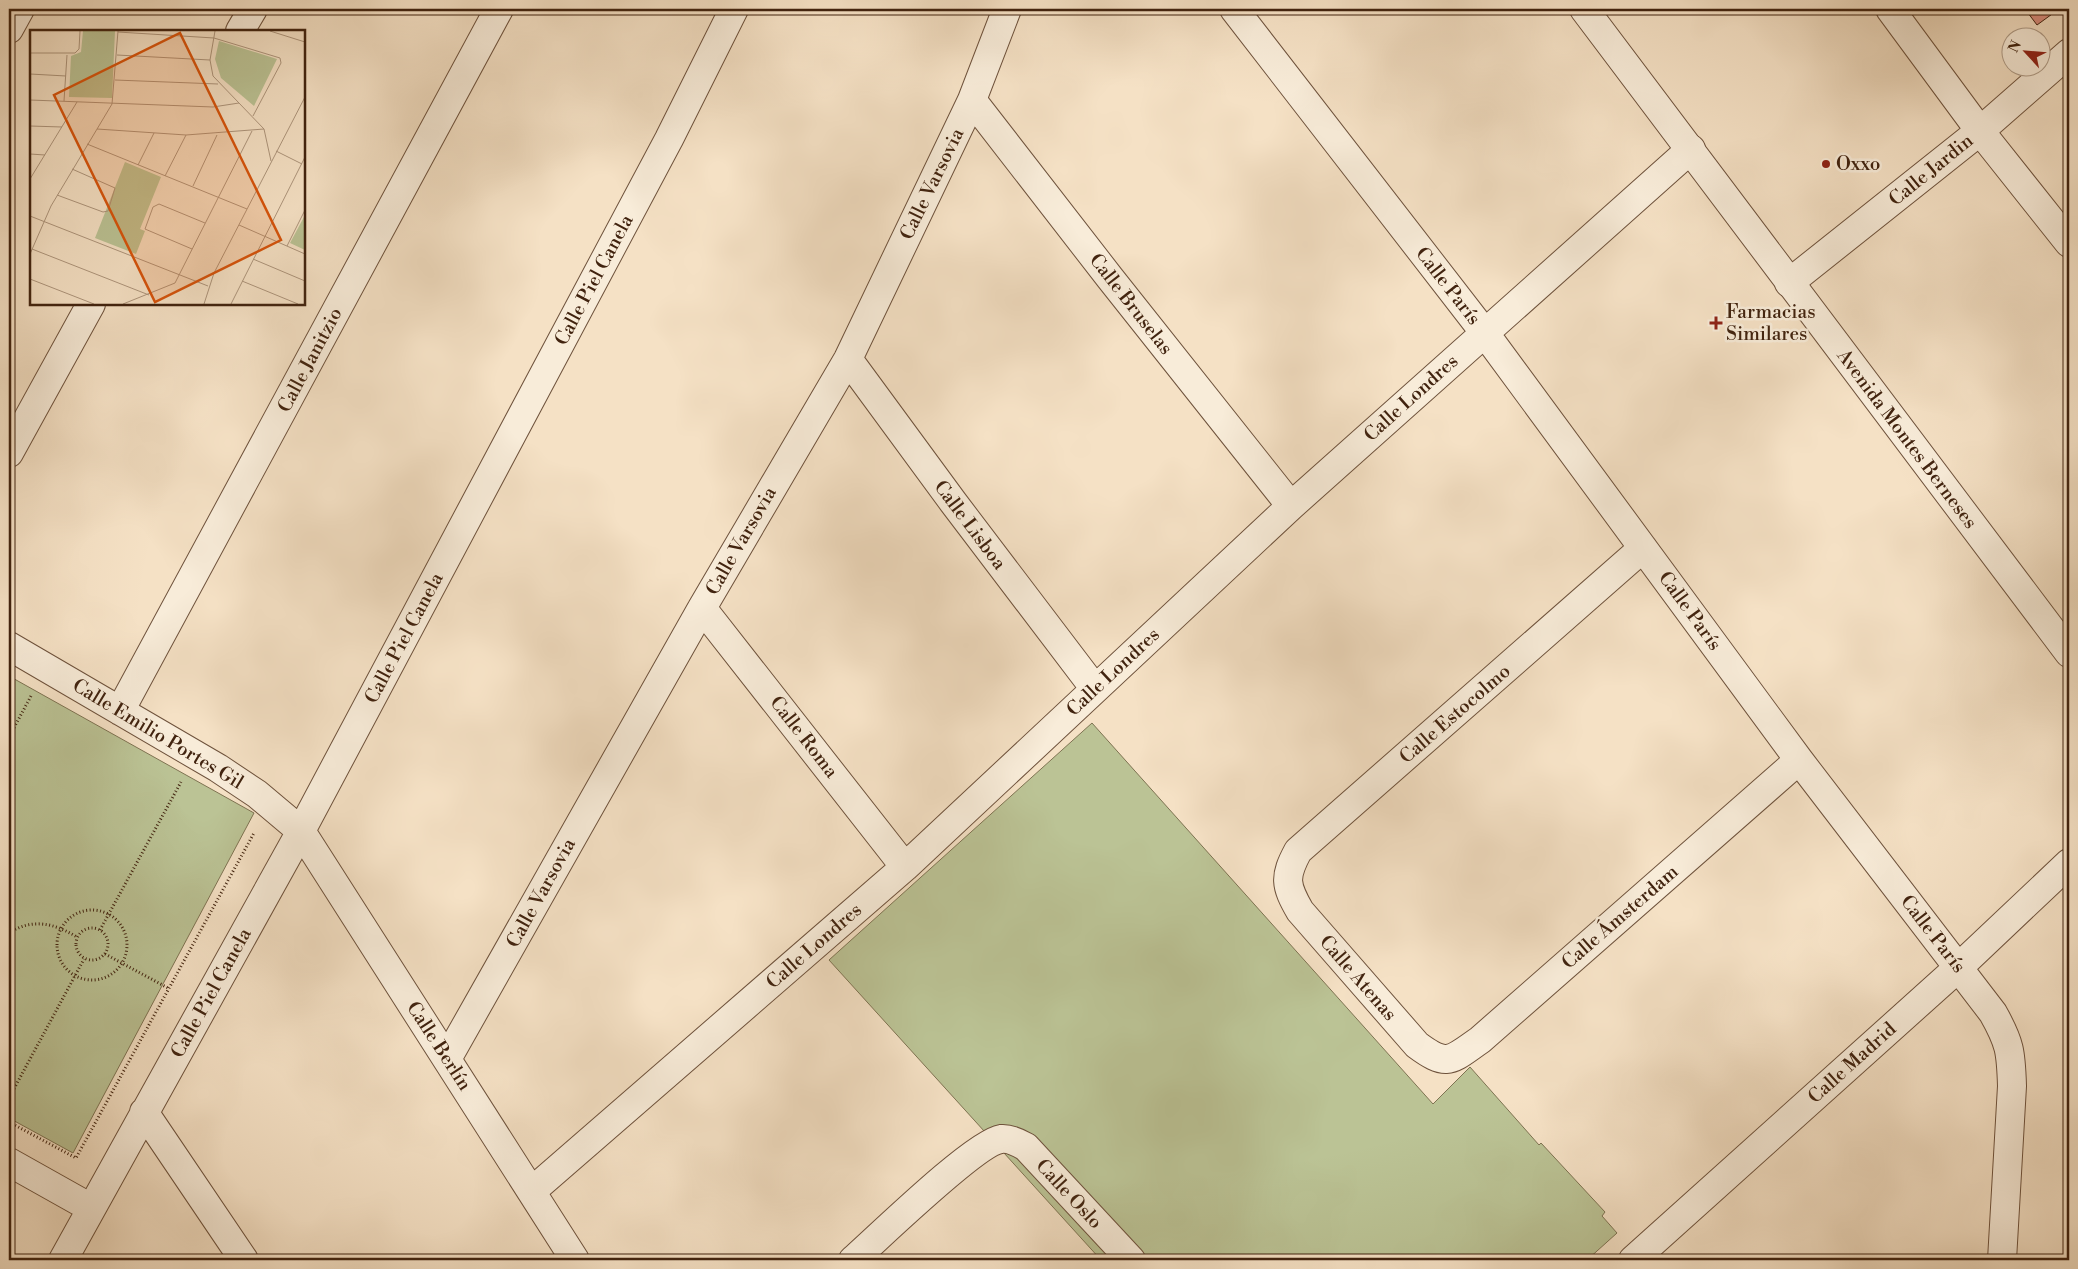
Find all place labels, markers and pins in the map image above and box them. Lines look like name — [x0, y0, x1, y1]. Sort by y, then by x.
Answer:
place label: Oxxo — [1836, 152, 1880, 176]
marker: Oxxo — [1820, 158, 1832, 170]
place label: Farmacias Similares — [1726, 300, 1816, 346]
marker: Farmacias Similares — [1710, 317, 1722, 329]

